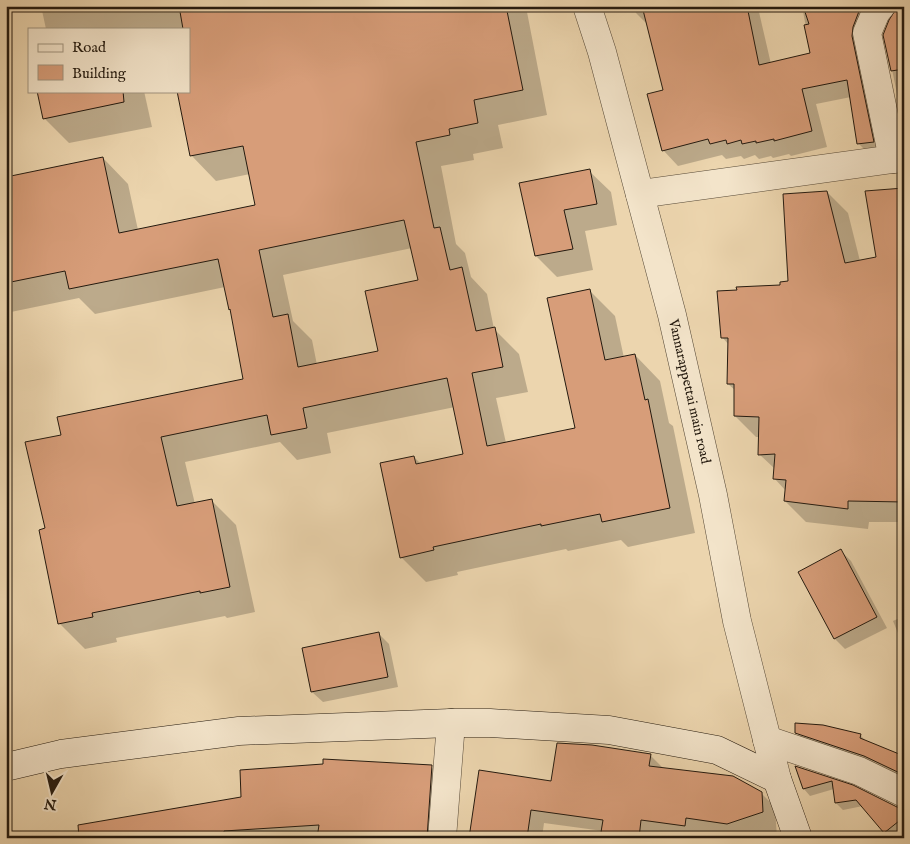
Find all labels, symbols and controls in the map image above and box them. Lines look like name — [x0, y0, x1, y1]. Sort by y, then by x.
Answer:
legend — [28, 28, 190, 92]
text: Road — [72, 38, 107, 57]
text: Building — [72, 64, 127, 83]
street label: Vannarappettai main road — [664, 316, 715, 466]
north arrow — [28, 766, 78, 816]
text: N — [43, 794, 59, 814]

